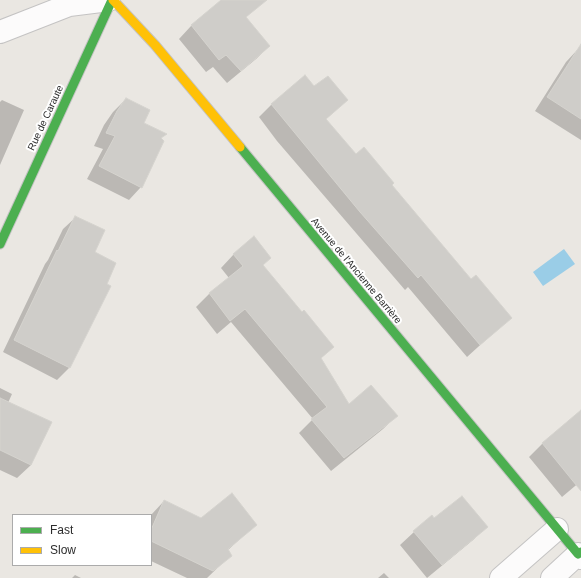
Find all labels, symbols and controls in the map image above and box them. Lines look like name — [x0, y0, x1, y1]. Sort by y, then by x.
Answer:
street label: Rue de Caraute — [26, 83, 66, 153]
street label: Avenue de l'Ancienne Barrière — [308, 216, 404, 326]
legend — [12, 514, 152, 566]
text: Fast — [50, 523, 73, 537]
text: Slow — [50, 543, 76, 557]

